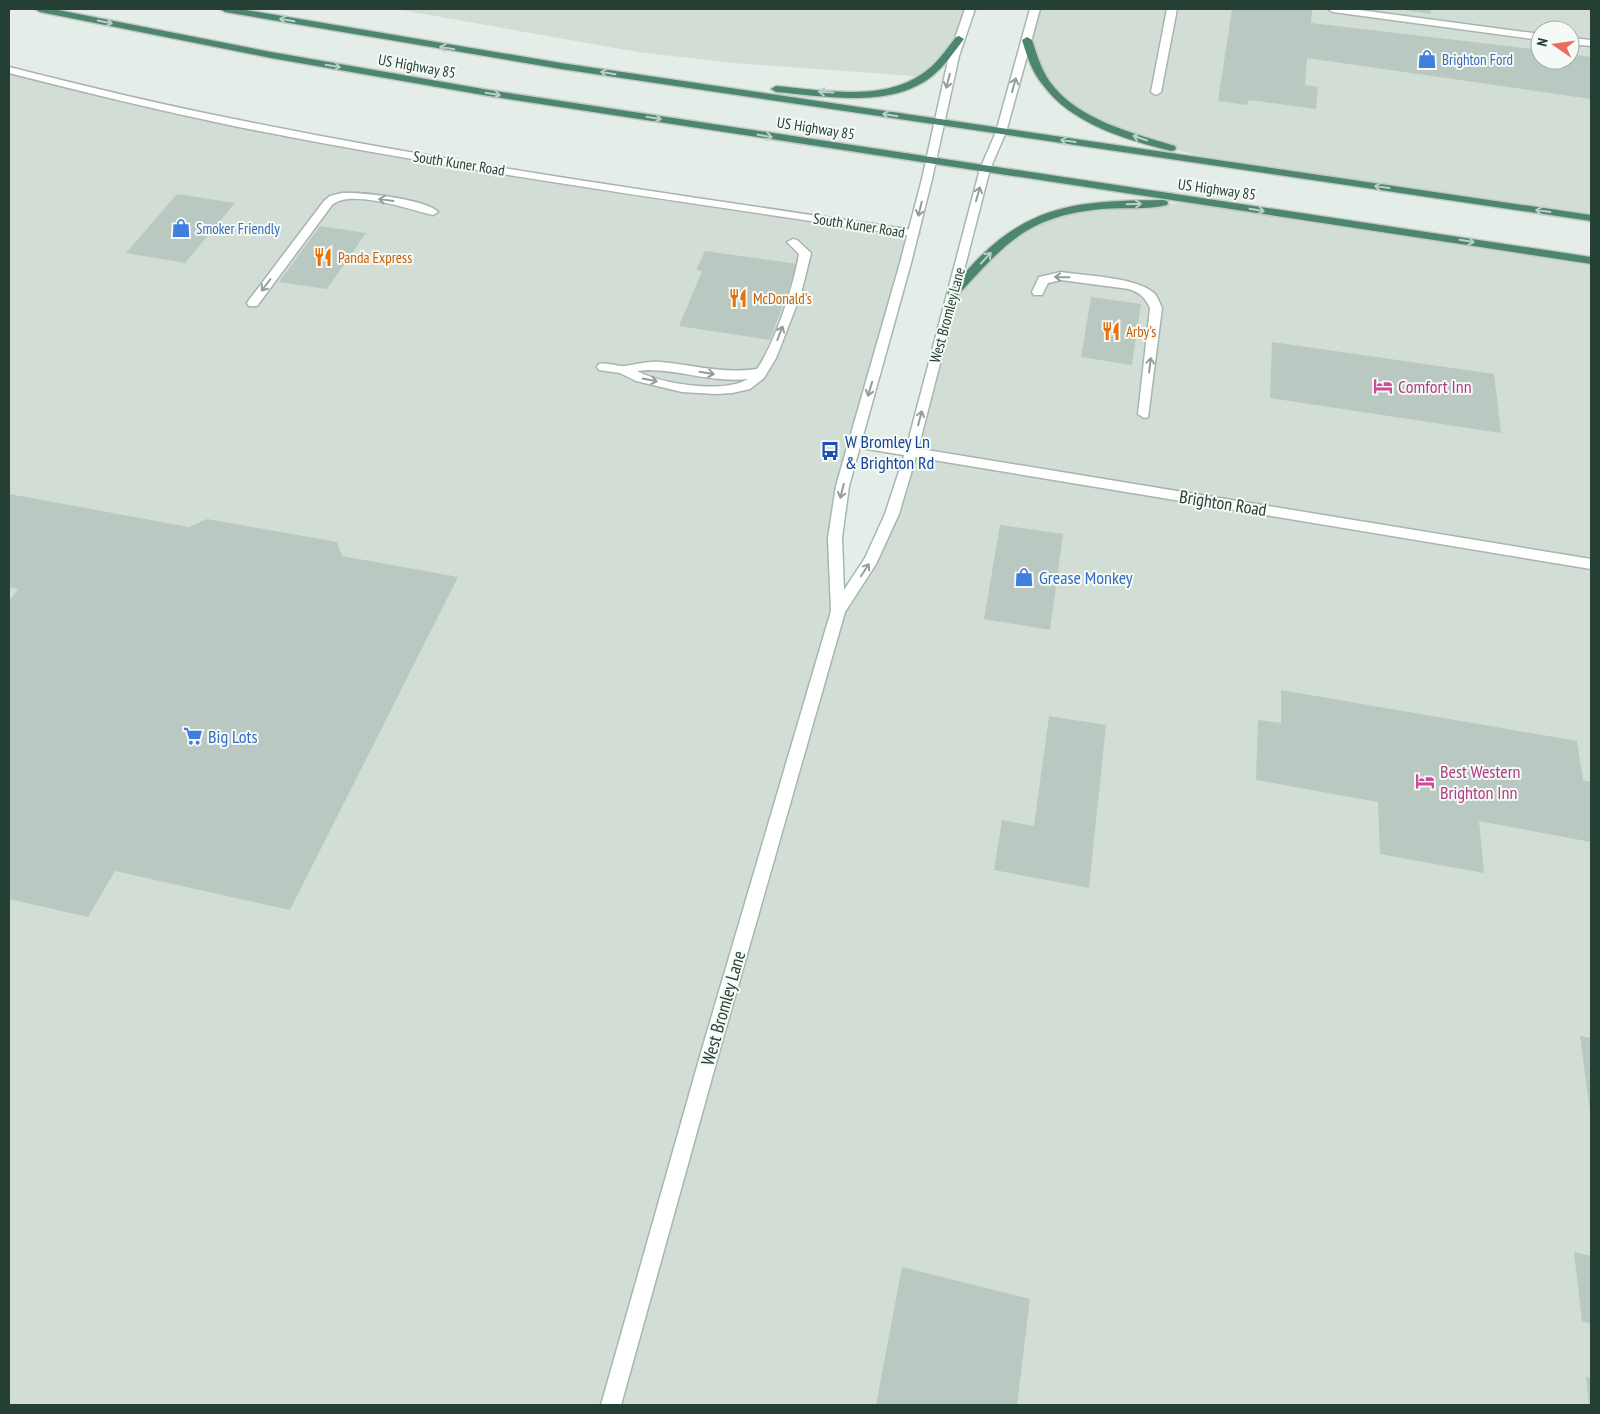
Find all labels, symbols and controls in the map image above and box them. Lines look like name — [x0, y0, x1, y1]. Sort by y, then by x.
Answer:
one-way arrow — [279, 15, 295, 25]
one-way arrow — [96, 18, 112, 27]
north arrow — [1530, 20, 1580, 70]
text: N — [1533, 36, 1552, 48]
one-way arrow — [440, 43, 456, 53]
shop icon: Brighton Ford — [1416, 48, 1438, 70]
street label: US Highway 85 — [377, 50, 457, 82]
place label: Brighton Ford — [1442, 50, 1513, 69]
one-way arrow — [325, 62, 341, 72]
one-way arrow — [600, 68, 616, 78]
one-way arrow — [943, 72, 953, 88]
one-way arrow — [1009, 77, 1019, 93]
one-way arrow — [818, 88, 834, 97]
one-way arrow — [485, 89, 501, 99]
one-way arrow — [882, 110, 898, 120]
street label: US Highway 85 — [776, 112, 856, 144]
one-way arrow — [646, 114, 662, 124]
one-way arrow — [757, 131, 773, 141]
one-way arrow — [1133, 133, 1149, 142]
one-way arrow — [1061, 136, 1077, 146]
street label: South Kuner Road — [412, 146, 506, 180]
street label: US Highway 85 — [1177, 174, 1257, 204]
one-way arrow — [1375, 182, 1391, 192]
one-way arrow — [974, 186, 984, 202]
one-way arrow — [378, 195, 394, 205]
one-way arrow — [1125, 199, 1141, 209]
one-way arrow — [915, 200, 924, 216]
one-way arrow — [1249, 205, 1265, 215]
one-way arrow — [1535, 205, 1551, 215]
street label: South Kuner Road — [812, 208, 906, 242]
shop icon: Smoker Friendly — [170, 217, 192, 239]
place label: Smoker Friendly — [196, 219, 280, 238]
one-way arrow — [1459, 237, 1475, 247]
restaurant icon: Panda Express — [312, 246, 334, 268]
place label: Panda Express — [338, 248, 412, 267]
one-way arrow — [980, 251, 992, 264]
street label: West Bromley Lane — [925, 265, 969, 365]
one-way arrow — [1054, 273, 1070, 282]
one-way arrow — [261, 278, 272, 291]
restaurant icon: McDonald's — [727, 287, 749, 309]
place label: McDonald's — [753, 289, 812, 308]
restaurant icon: Arby's — [1100, 320, 1122, 342]
place label: Arby's — [1126, 322, 1156, 341]
one-way arrow — [775, 326, 785, 341]
one-way arrow — [1145, 358, 1155, 374]
one-way arrow — [698, 369, 714, 379]
hotel icon: Comfort Inn — [1372, 375, 1394, 397]
place label: Comfort Inn — [1398, 375, 1472, 398]
one-way arrow — [641, 376, 657, 385]
one-way arrow — [865, 381, 875, 397]
one-way arrow — [916, 411, 925, 427]
place label: W Bromley Ln & Brighton Rd — [845, 430, 934, 474]
bus stop icon: W Bromley Ln & Brighton Rd — [819, 440, 841, 462]
one-way arrow — [837, 482, 846, 498]
street label: Brighton Road — [1178, 485, 1268, 521]
one-way arrow — [860, 564, 870, 578]
shop icon: Grease Monkey — [1013, 566, 1035, 588]
place label: Grease Monkey — [1039, 566, 1133, 589]
supermarket icon: Big Lots — [182, 725, 204, 747]
place label: Big Lots — [208, 725, 257, 748]
place label: Best Western Brighton Inn — [1440, 760, 1521, 804]
hotel icon: Best Western Brighton Inn — [1414, 770, 1436, 792]
street label: West Bromley Lane — [696, 948, 750, 1068]

